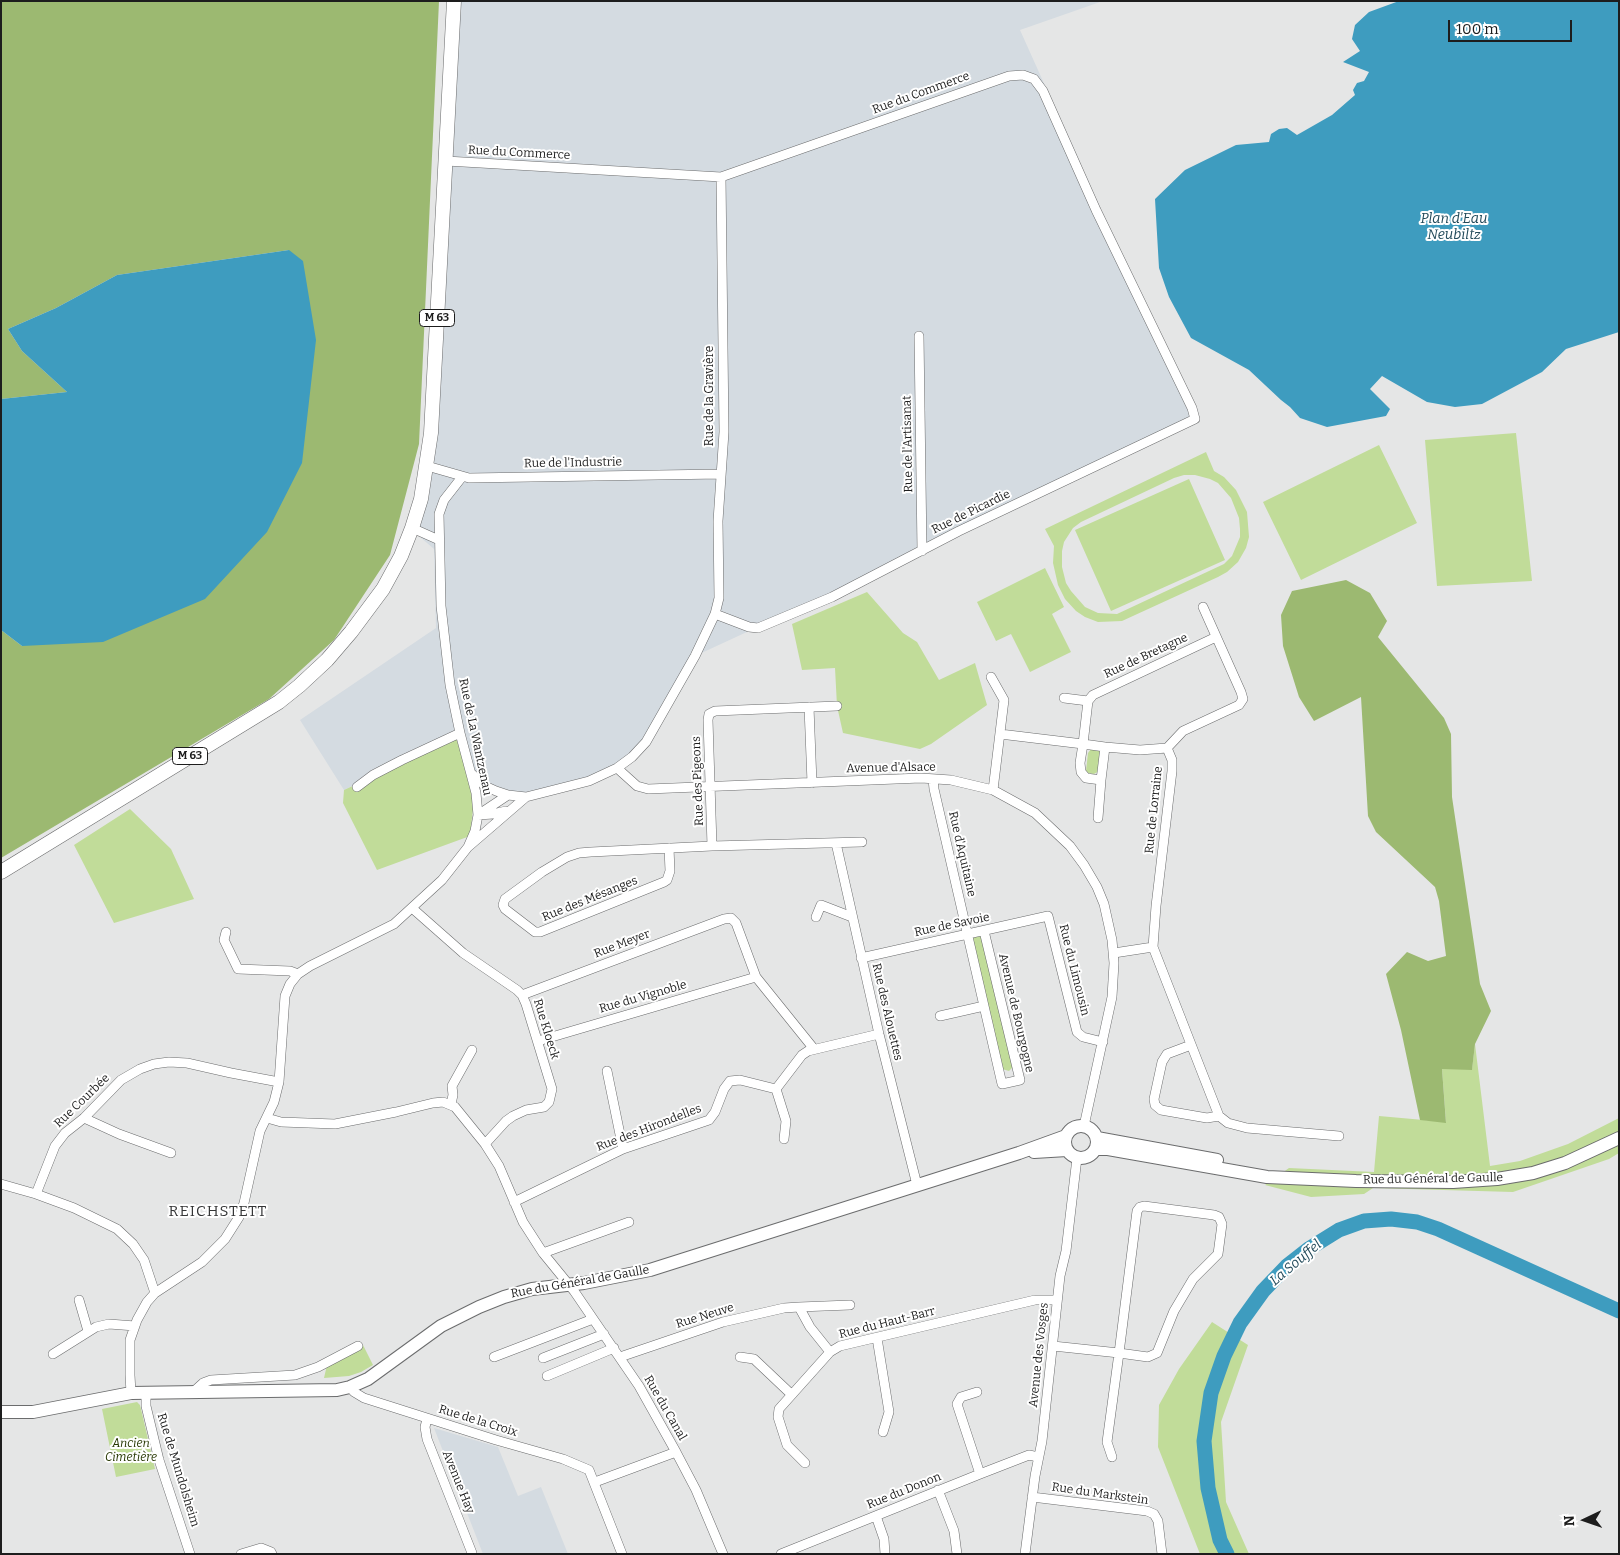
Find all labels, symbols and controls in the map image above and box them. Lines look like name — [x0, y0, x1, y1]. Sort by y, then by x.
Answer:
scale bar — [1450, 10, 1574, 42]
text: 100 m — [1456, 20, 1499, 38]
street label: Rue du Commerce — [870, 69, 972, 117]
street label: Rue du Commerce — [468, 143, 570, 163]
water label: Plan d'Eau Neubiltz — [1421, 211, 1487, 243]
road number: M 63 — [420, 310, 454, 326]
street label: Rue de la Gravière — [703, 346, 717, 446]
street label: Rue de l'Artisanat — [900, 395, 916, 493]
street label: Rue de l'Industrie — [524, 455, 622, 471]
street label: Rue de Picardie — [929, 487, 1013, 537]
street label: Rue de Bretagne — [1102, 630, 1190, 682]
street label: Rue de La Wantzenau — [456, 677, 494, 797]
street label: Rue des Pigeons — [689, 736, 707, 826]
road number: M 63 — [172, 748, 208, 764]
street label: Avenue d'Alsace — [846, 760, 936, 776]
street label: Rue de Lorraine — [1142, 766, 1166, 854]
street label: Rue d'Aquitaine — [945, 810, 979, 898]
street label: Rue des Mésanges — [540, 873, 640, 925]
street label: Rue de Savoie — [913, 910, 991, 940]
street label: Rue du Limousin — [1056, 923, 1092, 1017]
street label: Rue Meyer — [592, 927, 652, 961]
street label: Avenue de Bourgogne — [995, 952, 1037, 1074]
street label: Rue des Alouettes — [869, 962, 905, 1062]
street label: Rue du Vignoble — [598, 978, 688, 1016]
street label: Rue Kloeck — [530, 997, 562, 1061]
street label: Rue Courbée — [51, 1071, 113, 1131]
street label: Rue des Hirondelles — [594, 1101, 704, 1155]
street label: Rue du Général de Gaulle — [1363, 1171, 1503, 1187]
district label: REICHSTETT — [167, 1203, 269, 1221]
water label: La Souffel — [1267, 1237, 1325, 1289]
street label: Rue du Général de Gaulle — [510, 1263, 650, 1301]
street label: Rue Neuve — [674, 1300, 736, 1332]
street label: Avenue des Vosges — [1026, 1302, 1052, 1408]
street label: Rue du Haut-Barr — [837, 1304, 937, 1342]
street label: Rue du Canal — [641, 1373, 689, 1443]
street label: Rue de la Croix — [437, 1402, 519, 1440]
street label: Rue de Mundolsheim — [154, 1411, 202, 1529]
park label: Ancien Cimetière — [105, 1437, 157, 1465]
street label: Avenue Hay — [439, 1448, 477, 1516]
street label: Rue du Donon — [865, 1470, 943, 1512]
street label: Rue du Markstein — [1051, 1480, 1149, 1508]
north arrow — [1560, 1495, 1610, 1545]
text: N — [1561, 1515, 1578, 1527]

